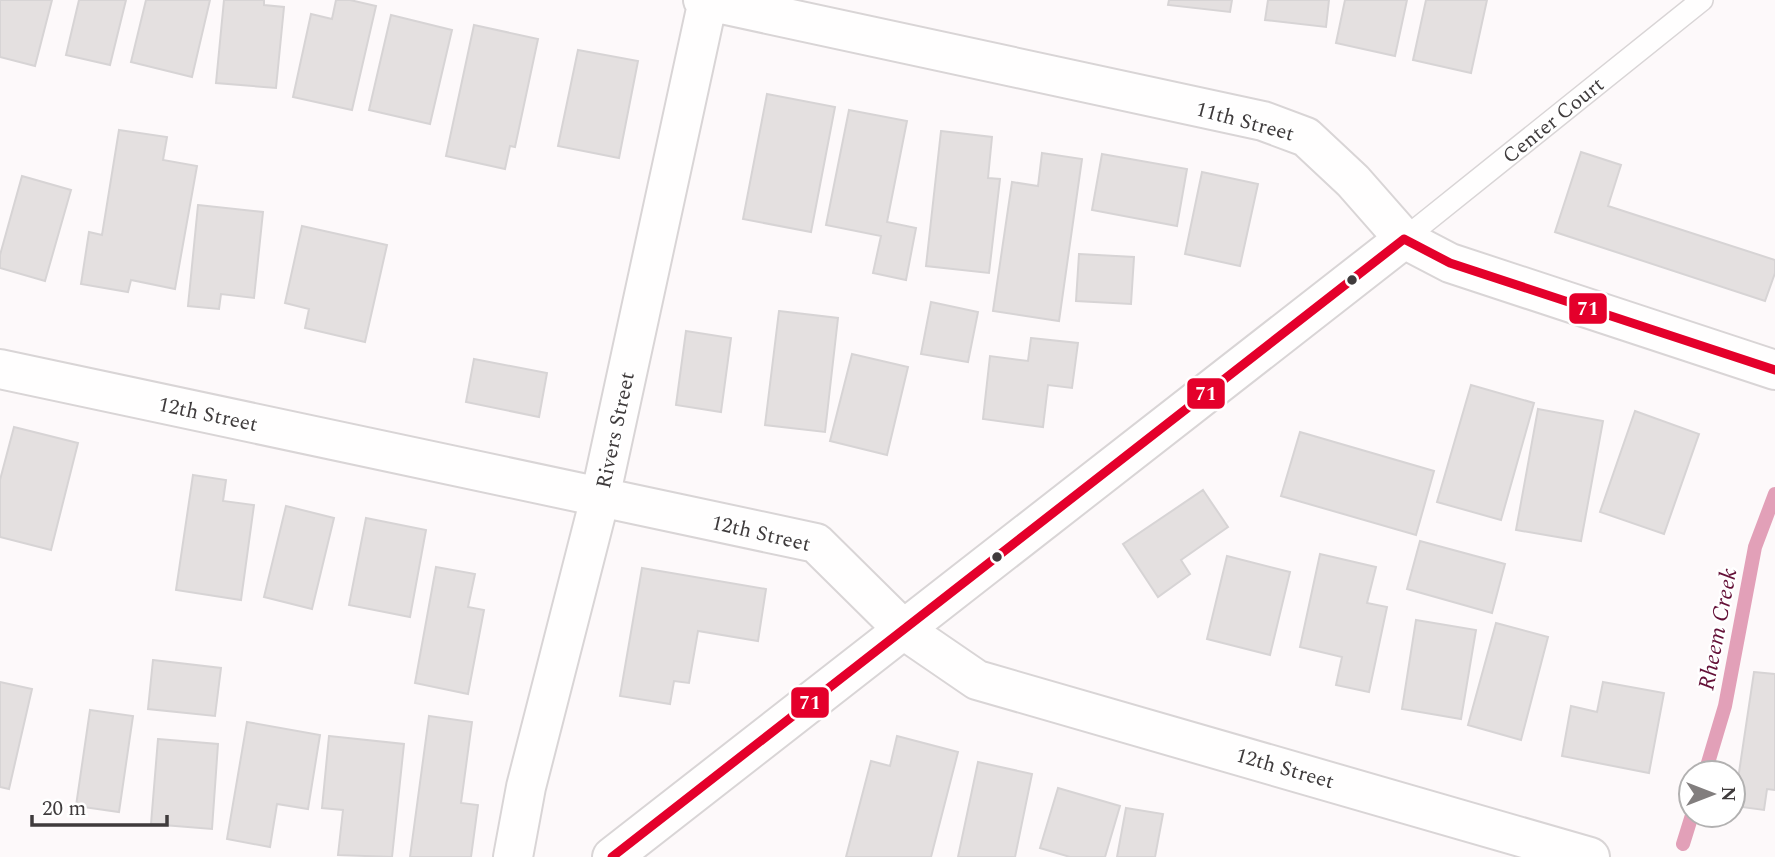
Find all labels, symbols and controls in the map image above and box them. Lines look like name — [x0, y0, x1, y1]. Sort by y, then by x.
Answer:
street label: Center Court — [1496, 70, 1611, 172]
street label: 11th Street — [1192, 93, 1298, 150]
unlabelled marker — [1345, 273, 1359, 287]
line badge: 71 — [1568, 292, 1608, 325]
text: 71 — [1577, 295, 1599, 324]
street label: Rivers Street — [588, 369, 644, 491]
line badge: 71 — [1186, 377, 1226, 410]
text: 71 — [1195, 380, 1217, 409]
street label: 12th Street — [155, 389, 261, 441]
street label: 12th Street — [708, 507, 814, 561]
unlabelled marker — [990, 550, 1004, 564]
water label: Rheem Creek — [1689, 565, 1747, 693]
line badge: 71 — [790, 686, 830, 719]
text: 71 — [799, 689, 821, 718]
street label: 12th Street — [1232, 740, 1338, 798]
north arrow — [1677, 759, 1747, 829]
scale bar — [32, 784, 166, 828]
text: N — [1713, 786, 1742, 802]
text: 20 m — [42, 793, 86, 825]

